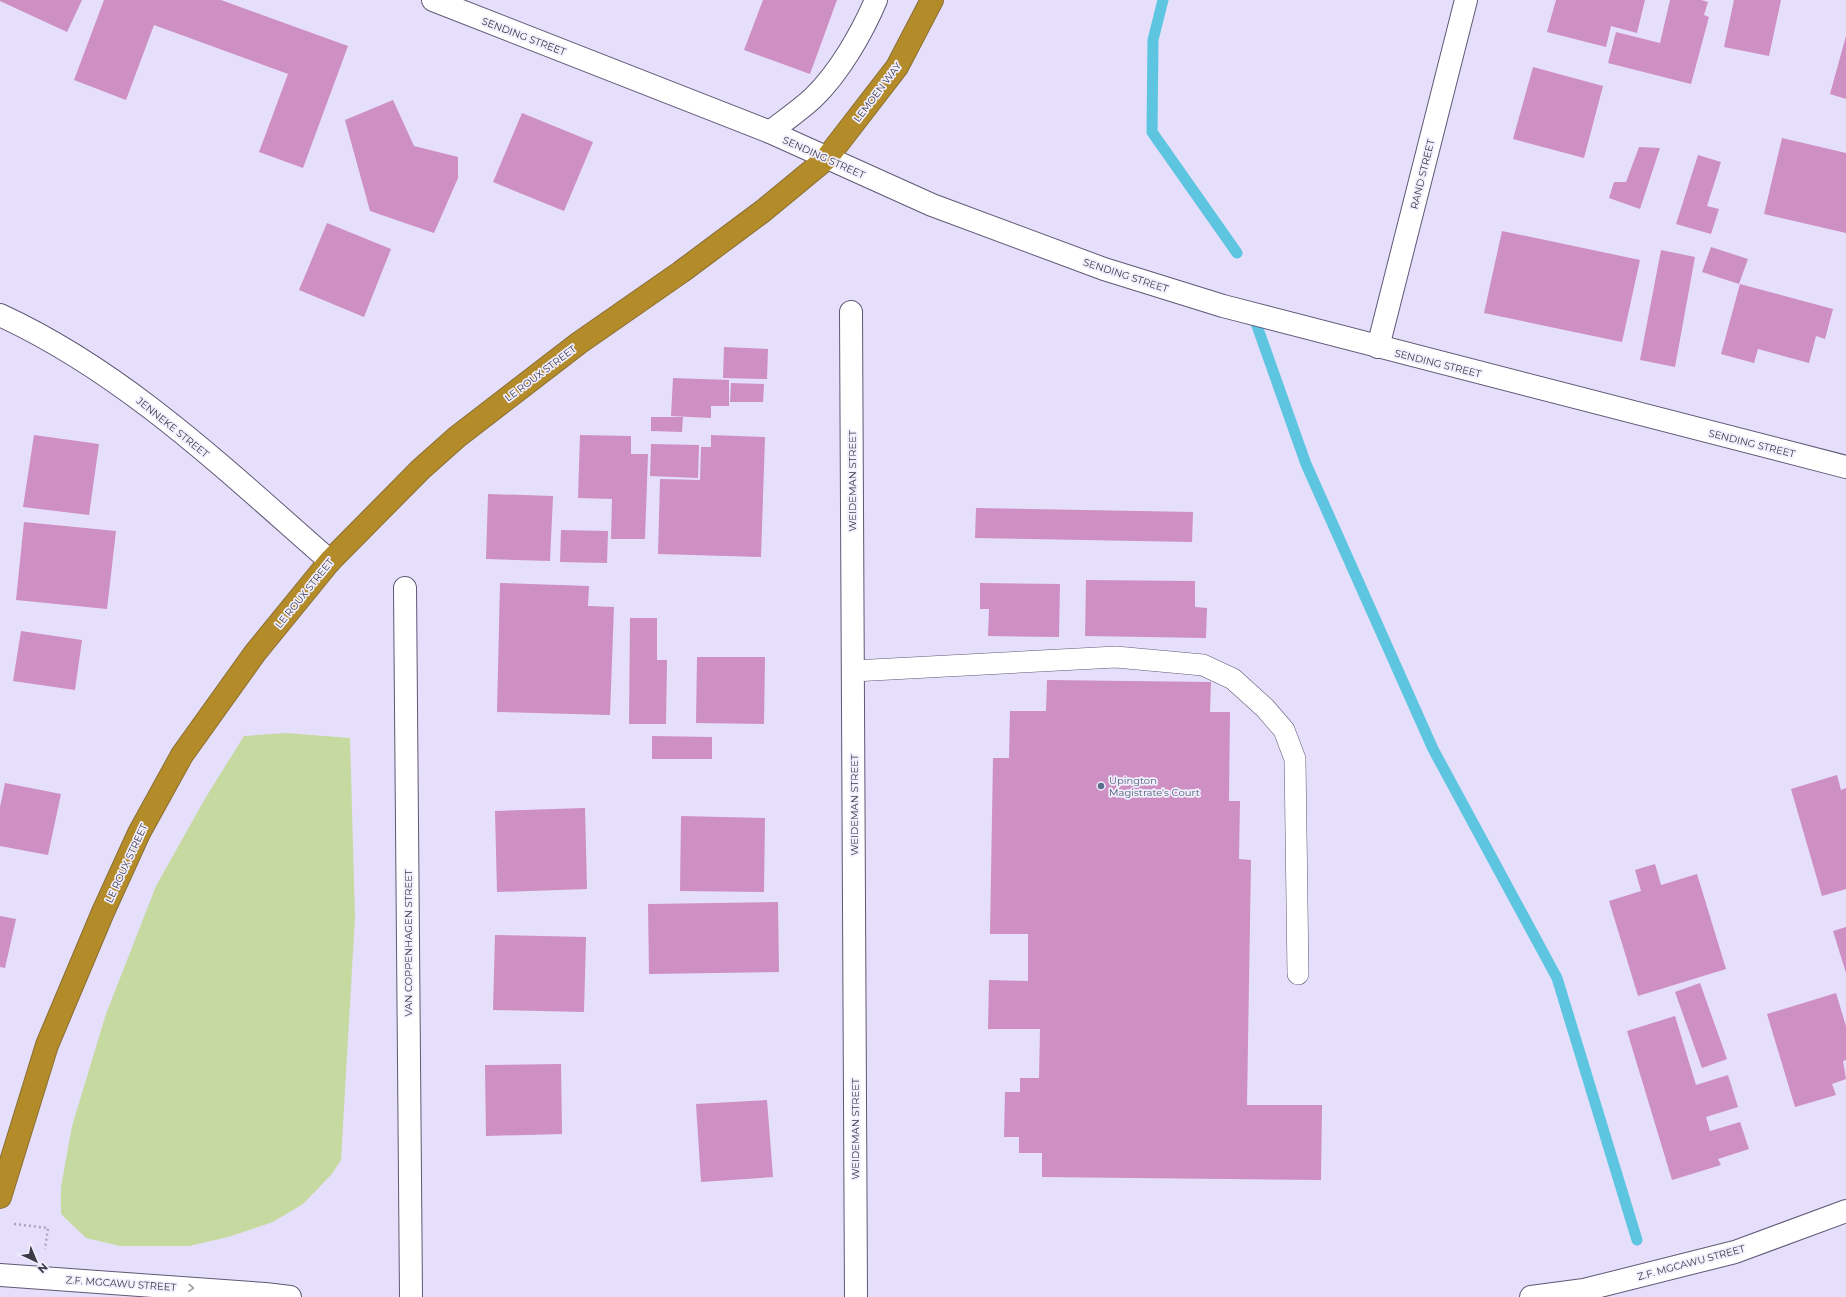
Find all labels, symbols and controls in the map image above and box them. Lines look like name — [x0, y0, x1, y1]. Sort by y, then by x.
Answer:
street label: SENDING STREET — [480, 14, 568, 59]
street label: LEMOEN WAY — [851, 59, 905, 125]
street label: SENDING STREET — [781, 133, 867, 182]
street label: RAND STREET — [1408, 138, 1438, 210]
street label: SENDING STREET — [1082, 256, 1170, 295]
street label: LE ROUX STREET — [502, 342, 579, 404]
street label: SENDING STREET — [1393, 346, 1483, 381]
street label: JENNEKE STREET — [133, 394, 212, 461]
street label: SENDING STREET — [1707, 426, 1797, 461]
street label: WEIDEMAN STREET — [846, 430, 859, 532]
street label: LE ROUX STREET — [272, 556, 337, 631]
street label: WEIDEMAN STREET — [848, 754, 861, 856]
place label: Upington Magistrate's Court — [1109, 774, 1200, 799]
marker: Upington Magistrate's Court — [1096, 781, 1106, 791]
street label: LE ROUX STREET — [102, 821, 151, 905]
street label: VAN COPPENHAGEN STREET — [402, 869, 415, 1017]
street label: WEIDEMAN STREET — [849, 1078, 862, 1180]
north arrow — [16, 1241, 56, 1281]
street label: Z.F. MGCAWU STREET — [1636, 1242, 1746, 1283]
text: N — [35, 1260, 51, 1276]
street label: Z.F. MGCAWU STREET — [65, 1273, 177, 1294]
one-way arrow — [188, 1284, 194, 1293]

